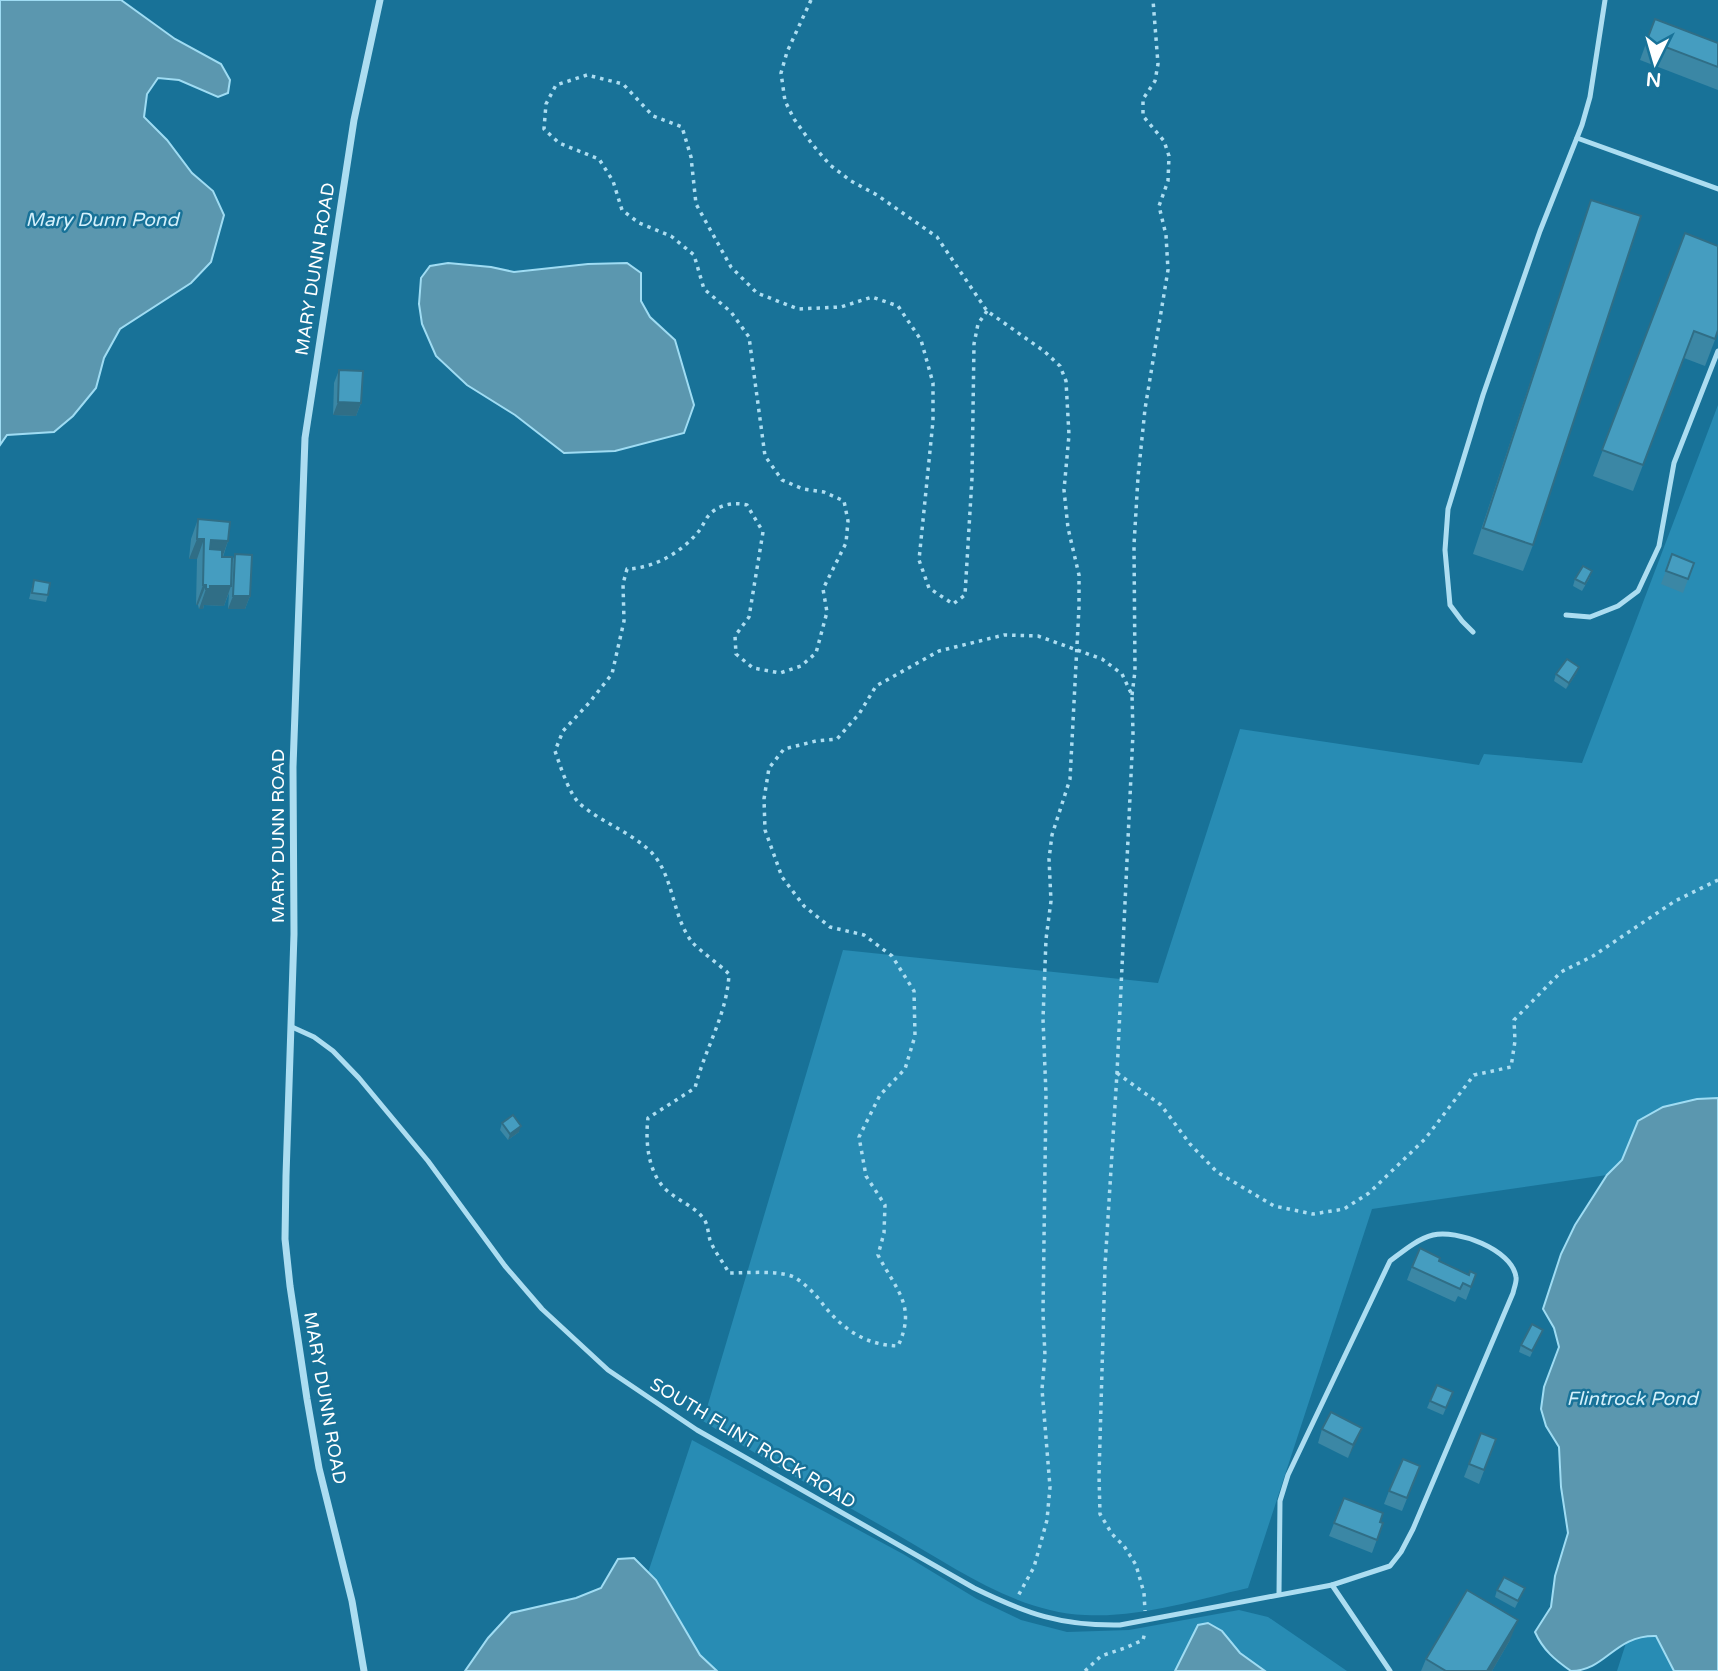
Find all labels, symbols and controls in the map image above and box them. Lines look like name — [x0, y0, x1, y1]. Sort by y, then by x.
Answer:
north arrow — [1620, 28, 1690, 98]
text: N — [1645, 67, 1662, 91]
street label: MARY DUNN ROAD — [290, 181, 340, 357]
water label: Mary Dunn Pond — [26, 209, 180, 231]
street label: MARY DUNN ROAD — [267, 749, 289, 923]
street label: MARY DUNN ROAD — [299, 1310, 351, 1486]
street label: SOUTH FLINT ROCK ROAD — [646, 1373, 860, 1513]
water label: Flintrock Pond — [1566, 1388, 1700, 1410]

